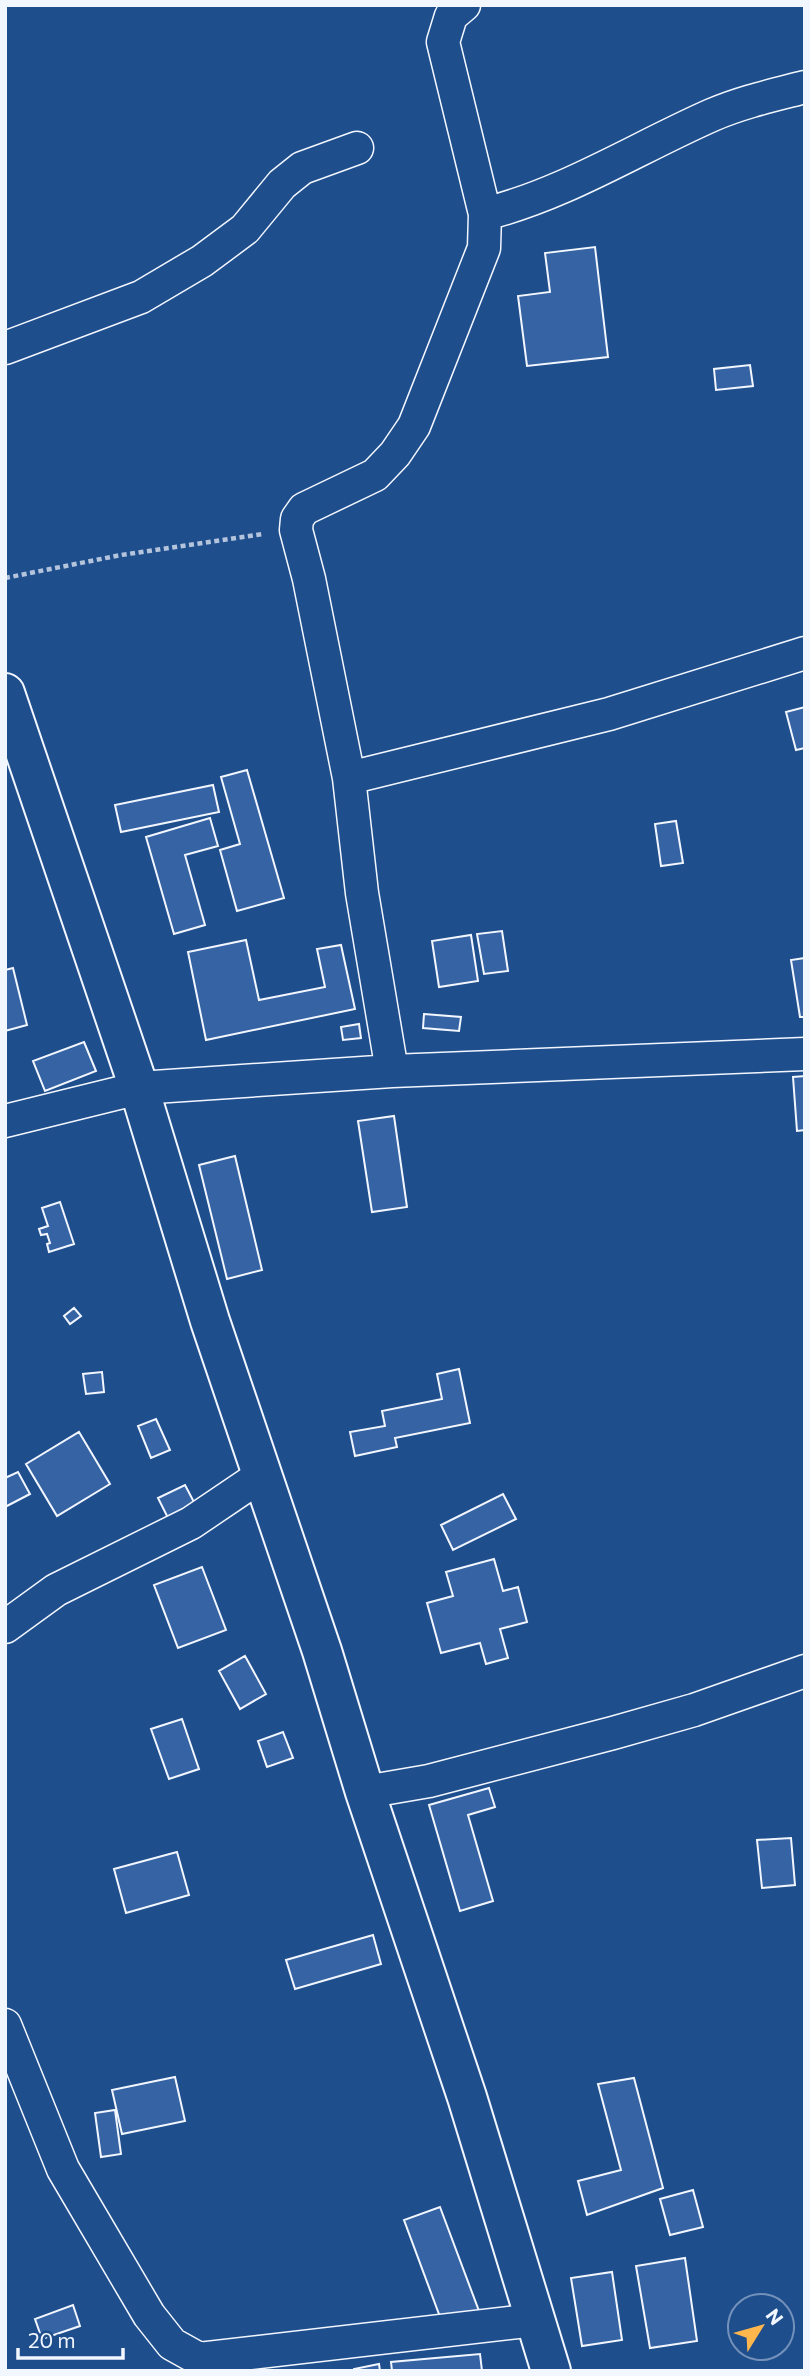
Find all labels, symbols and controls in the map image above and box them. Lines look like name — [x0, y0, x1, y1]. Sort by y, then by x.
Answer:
north arrow — [726, 2292, 796, 2362]
text: N — [761, 2304, 788, 2329]
scale bar — [18, 2316, 122, 2360]
text: 20 m — [28, 2327, 76, 2352]

